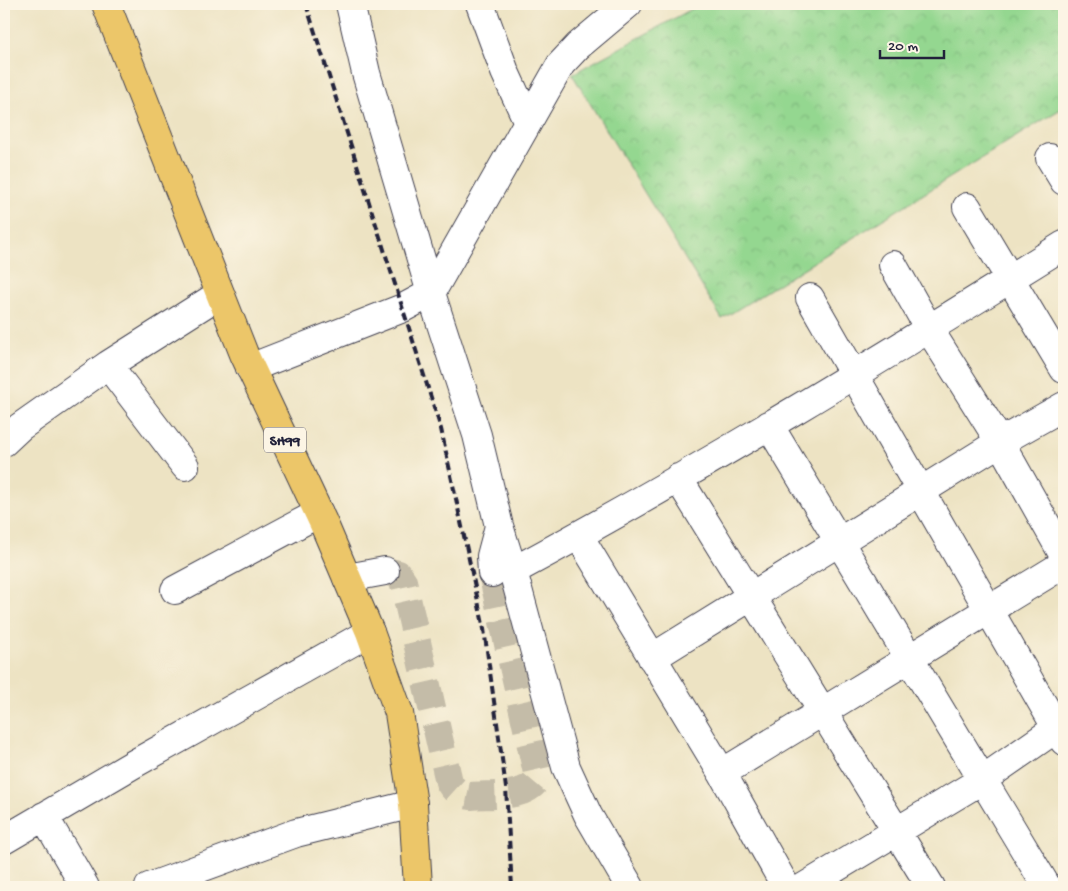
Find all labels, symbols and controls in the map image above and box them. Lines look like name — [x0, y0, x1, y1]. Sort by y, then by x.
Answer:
scale bar — [880, 28, 944, 60]
text: 20 m — [888, 38, 918, 56]
road number: SH99 — [264, 428, 306, 452]

